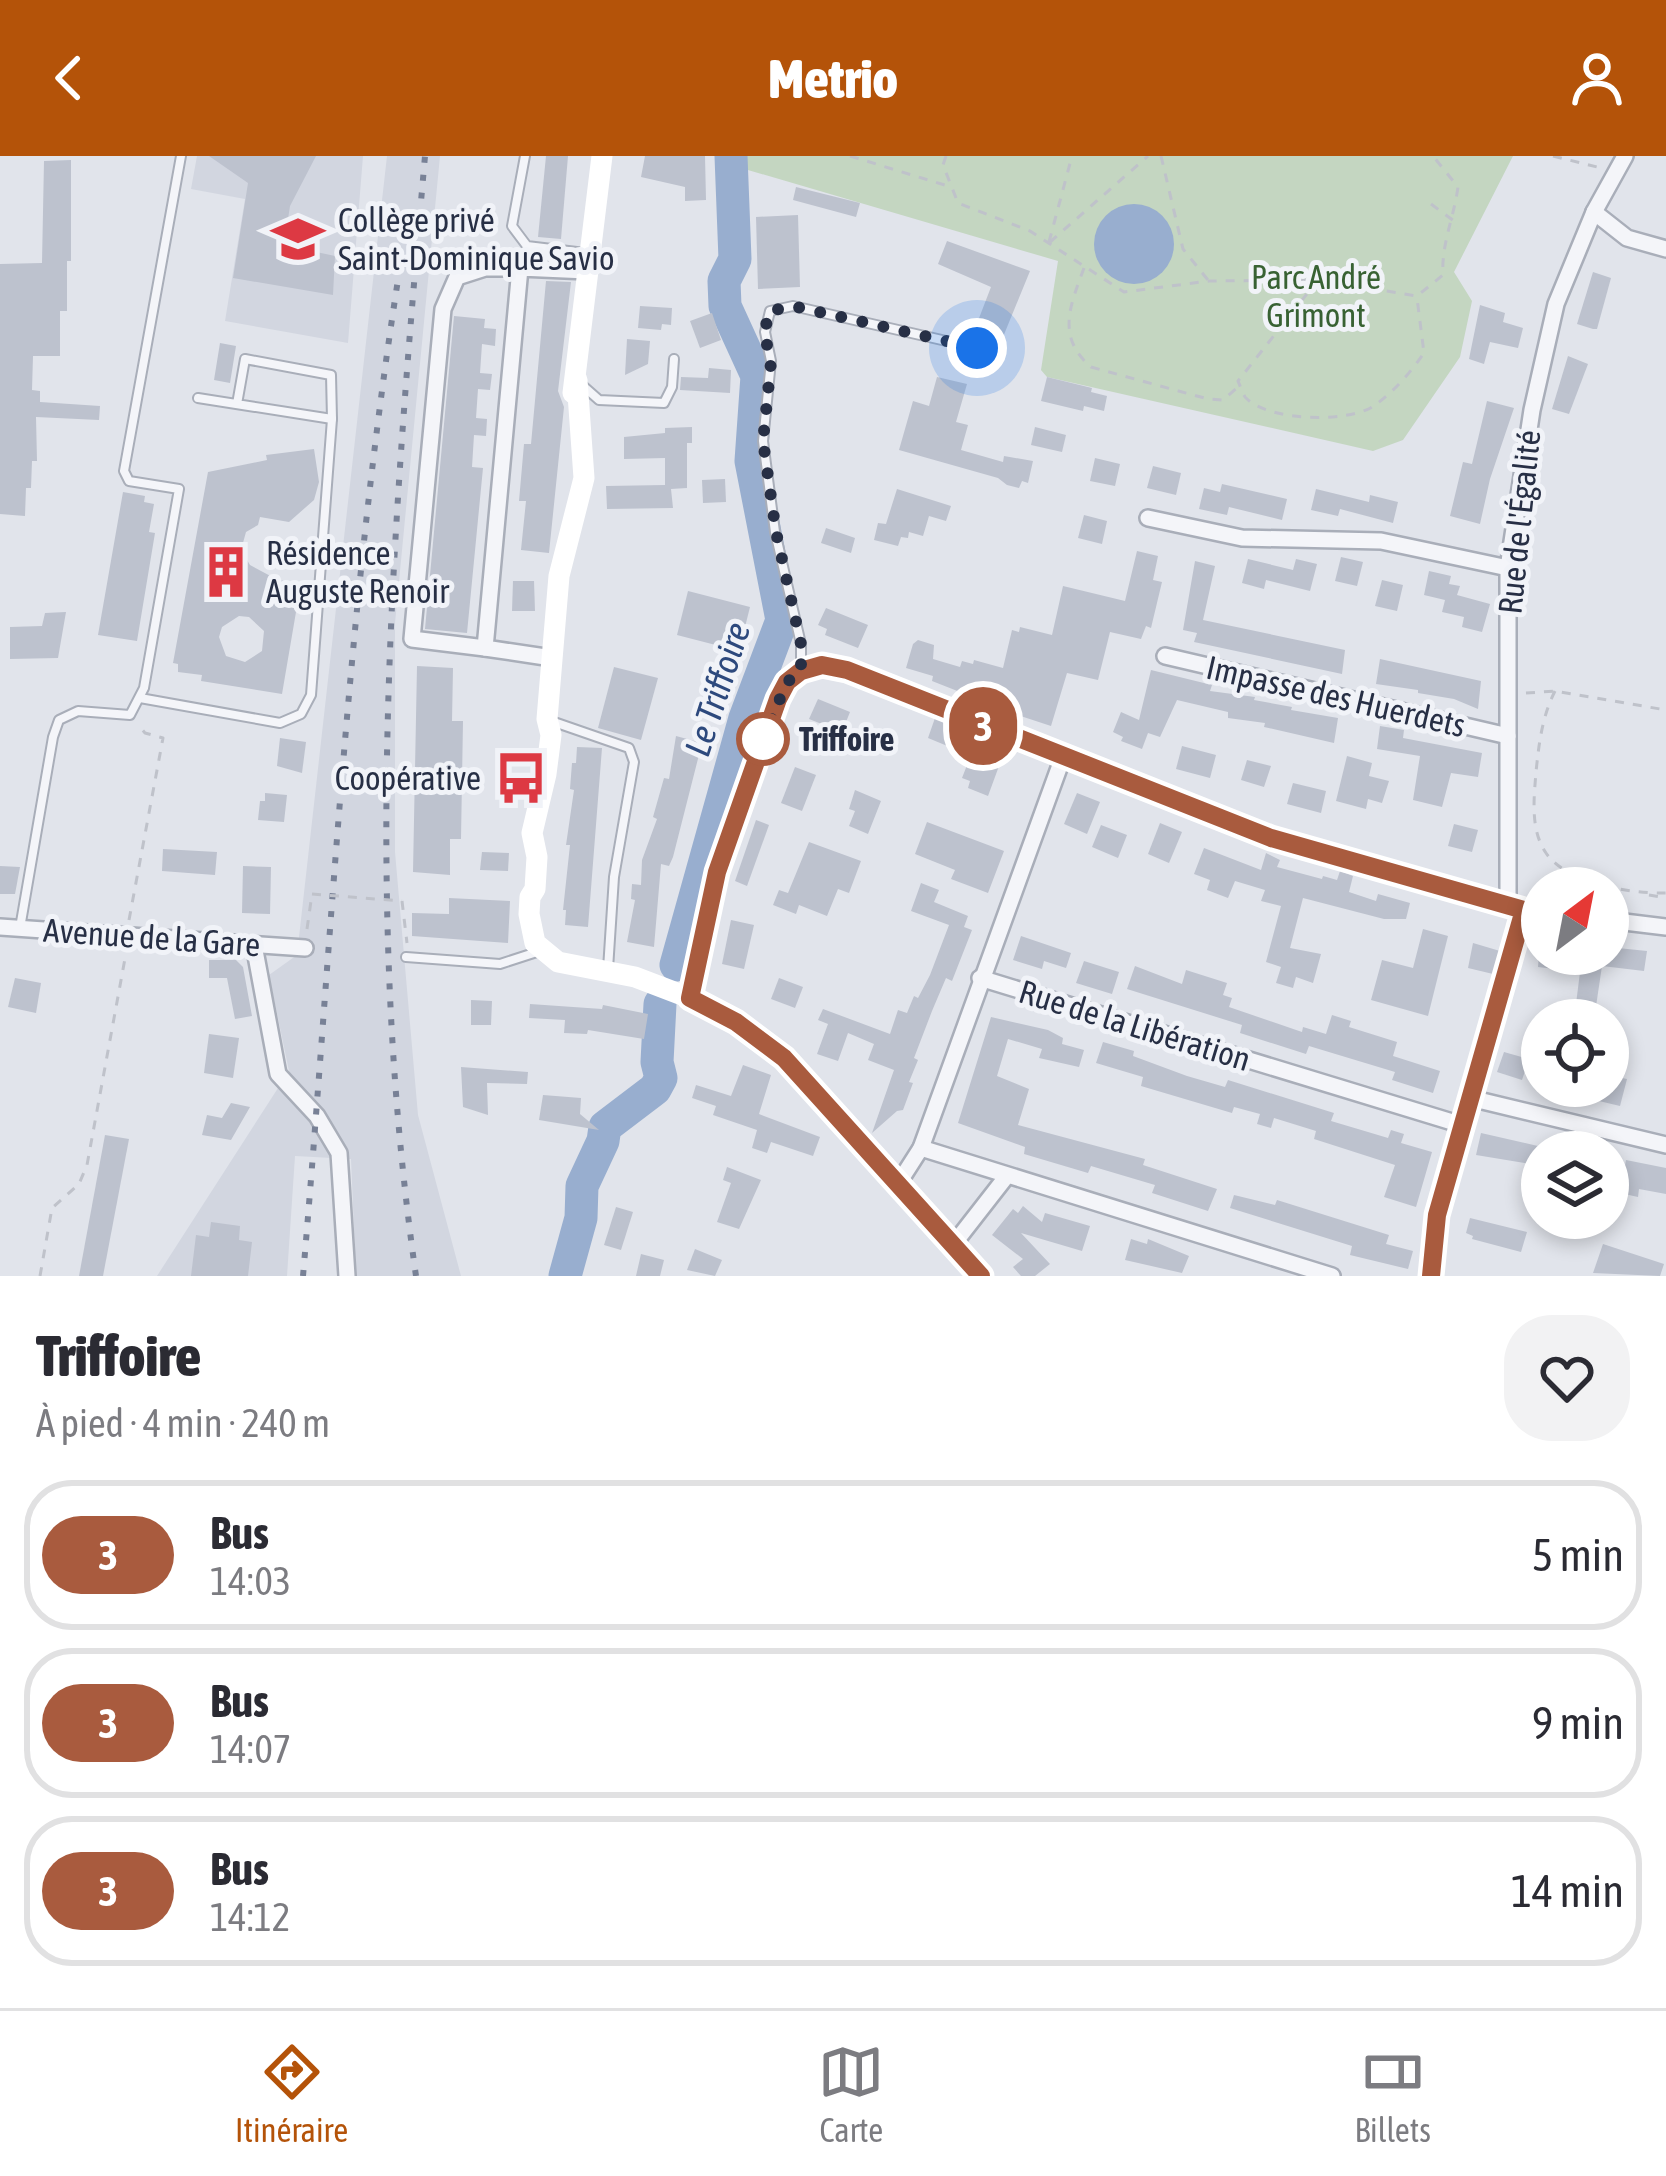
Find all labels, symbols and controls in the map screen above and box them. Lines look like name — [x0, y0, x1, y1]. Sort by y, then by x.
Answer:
icon: back — [36, 45, 102, 111]
icon: person — [1564, 45, 1630, 111]
text: Metrio — [768, 48, 898, 109]
place label: Collège privé Saint-Dominique Savio — [338, 201, 614, 277]
school or university icon: Collège privé Saint-Dominique Savio — [269, 210, 327, 268]
park label: Parc André Grimont — [1251, 258, 1381, 334]
your location — [947, 318, 1007, 378]
street label: Rue de l'Égalité — [1490, 428, 1548, 616]
place label: Résidence Auguste Renoir — [266, 534, 450, 610]
building icon: Résidence Auguste Renoir — [197, 543, 255, 601]
water label: Le Triffoire — [676, 617, 758, 761]
street label: Impasse des Huerdets — [1203, 648, 1469, 744]
line badge: 3 — [944, 687, 1022, 765]
text: 3 — [973, 702, 993, 750]
marker: Triffoire — [738, 714, 788, 764]
place label: Triffoire — [799, 720, 895, 758]
bus stop icon: Coopérative — [492, 749, 550, 807]
place label: Coopérative — [335, 759, 481, 797]
north arrow — [1521, 867, 1629, 975]
map controls — [1521, 867, 1629, 1239]
street label: Avenue de la Gare — [42, 910, 262, 964]
street label: Rue de la Libération — [1015, 972, 1255, 1078]
button: locate — [1521, 999, 1629, 1107]
button: layers — [1521, 1131, 1629, 1239]
button: heart — [1504, 1315, 1630, 1441]
text: Triffoire — [36, 1323, 201, 1388]
text: À pied · 4 min · 240 m — [36, 1401, 330, 1445]
text: Bus — [210, 1507, 269, 1559]
text: 5 min — [1532, 1529, 1624, 1581]
text: 3 — [98, 1531, 118, 1579]
text: 14:03 — [210, 1559, 291, 1603]
text: Bus — [210, 1675, 269, 1727]
text: 9 min — [1532, 1697, 1624, 1749]
text: 3 — [98, 1699, 118, 1747]
text: 14:07 — [210, 1727, 291, 1771]
text: Bus — [210, 1843, 269, 1895]
text: 14 min — [1511, 1865, 1624, 1917]
text: 3 — [98, 1867, 118, 1915]
text: 14:12 — [210, 1895, 290, 1939]
tab: Itinéraire — [235, 2039, 348, 2149]
tab: Carte — [818, 2039, 884, 2149]
tab: Billets — [1354, 2039, 1431, 2149]

